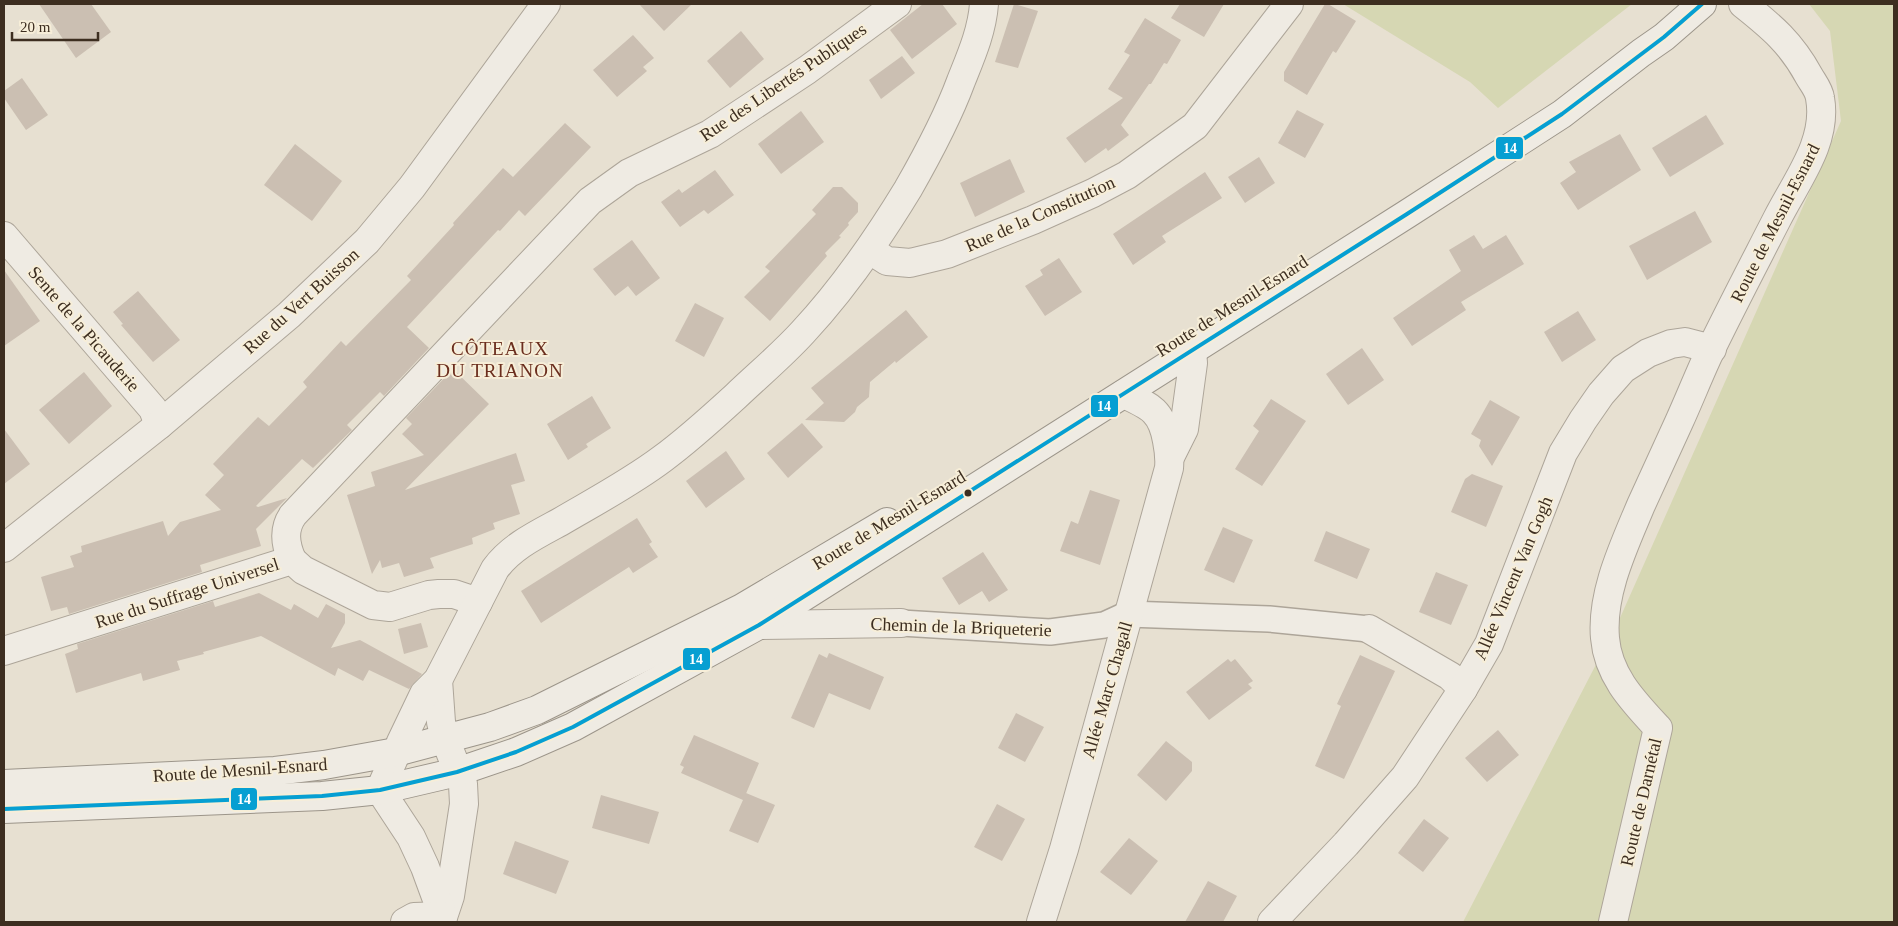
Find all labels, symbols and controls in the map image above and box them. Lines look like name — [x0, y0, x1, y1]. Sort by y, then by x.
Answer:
scale bar — [12, 10, 99, 42]
text: 20 m — [20, 19, 51, 35]
street label: Rue des Libertés Publiques — [696, 19, 870, 145]
line badge: 14 — [1495, 136, 1524, 160]
text: 14 — [1503, 141, 1517, 156]
street label: Route de Mesnil-Esnard — [1726, 141, 1824, 305]
street label: Rue de la Constitution — [962, 172, 1118, 256]
street label: Rue du Vert Buisson — [239, 244, 363, 358]
street label: Route de Mesnil-Esnard — [1153, 251, 1311, 361]
street label: Sente de la Picauderie — [24, 262, 144, 396]
district label: CÔTEAUX DU TRIANON — [436, 338, 564, 381]
line badge: 14 — [1090, 394, 1119, 418]
text: 14 — [1097, 399, 1111, 414]
street label: Route de Mesnil-Esnard — [809, 466, 969, 574]
unlabelled marker — [963, 488, 973, 498]
street label: Allée Vincent Van Gogh — [1469, 493, 1557, 663]
street label: Rue du Suffrage Universel — [93, 554, 281, 632]
street label: Chemin de la Briqueterie — [870, 614, 1052, 640]
street label: Allée Marc Chagall — [1078, 619, 1136, 761]
line badge: 14 — [682, 647, 711, 671]
text: 14 — [689, 652, 703, 667]
street label: Route de Darnétal — [1617, 736, 1665, 868]
street label: Route de Mesnil-Esnard — [152, 754, 328, 786]
line badge: 14 — [230, 787, 258, 811]
text: 14 — [237, 792, 251, 807]

